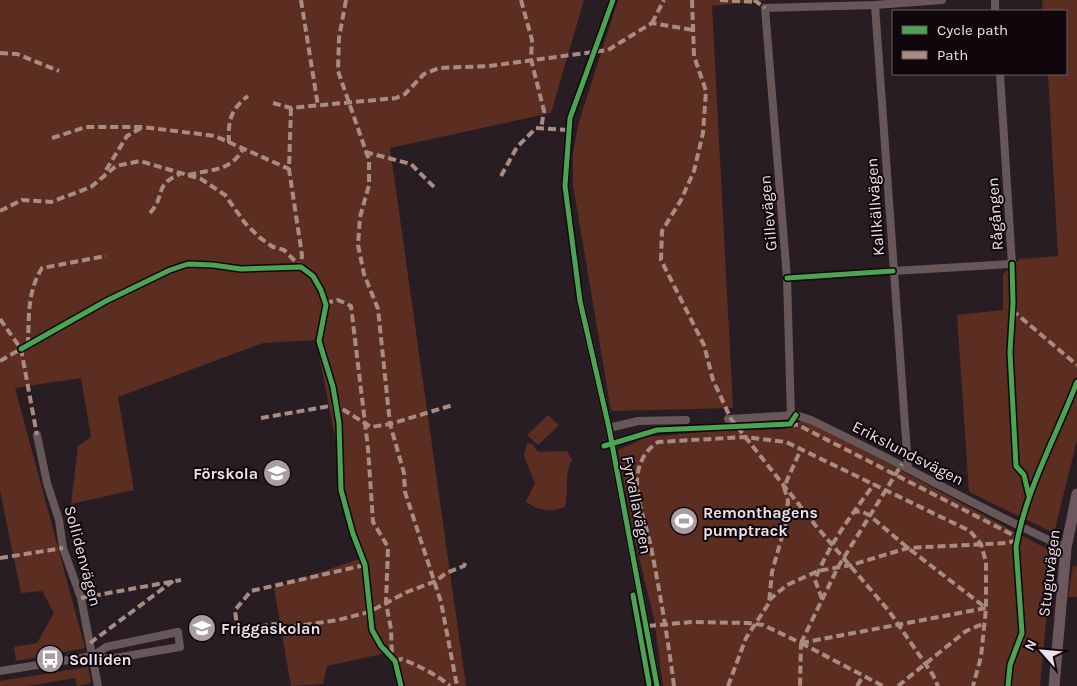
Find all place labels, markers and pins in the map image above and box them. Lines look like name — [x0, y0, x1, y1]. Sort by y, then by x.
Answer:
school or university icon: Förskola — [262, 458, 292, 488]
place label: Förskola — [193, 464, 258, 483]
place label: Remonthagens pumptrack — [703, 503, 818, 540]
sports icon: Remonthagens pumptrack — [669, 506, 699, 536]
school or university icon: Friggaskolan — [187, 613, 217, 643]
place label: Friggaskolan — [221, 619, 320, 638]
bus stop icon: Solliden — [35, 644, 65, 674]
place label: Solliden — [69, 650, 132, 669]

